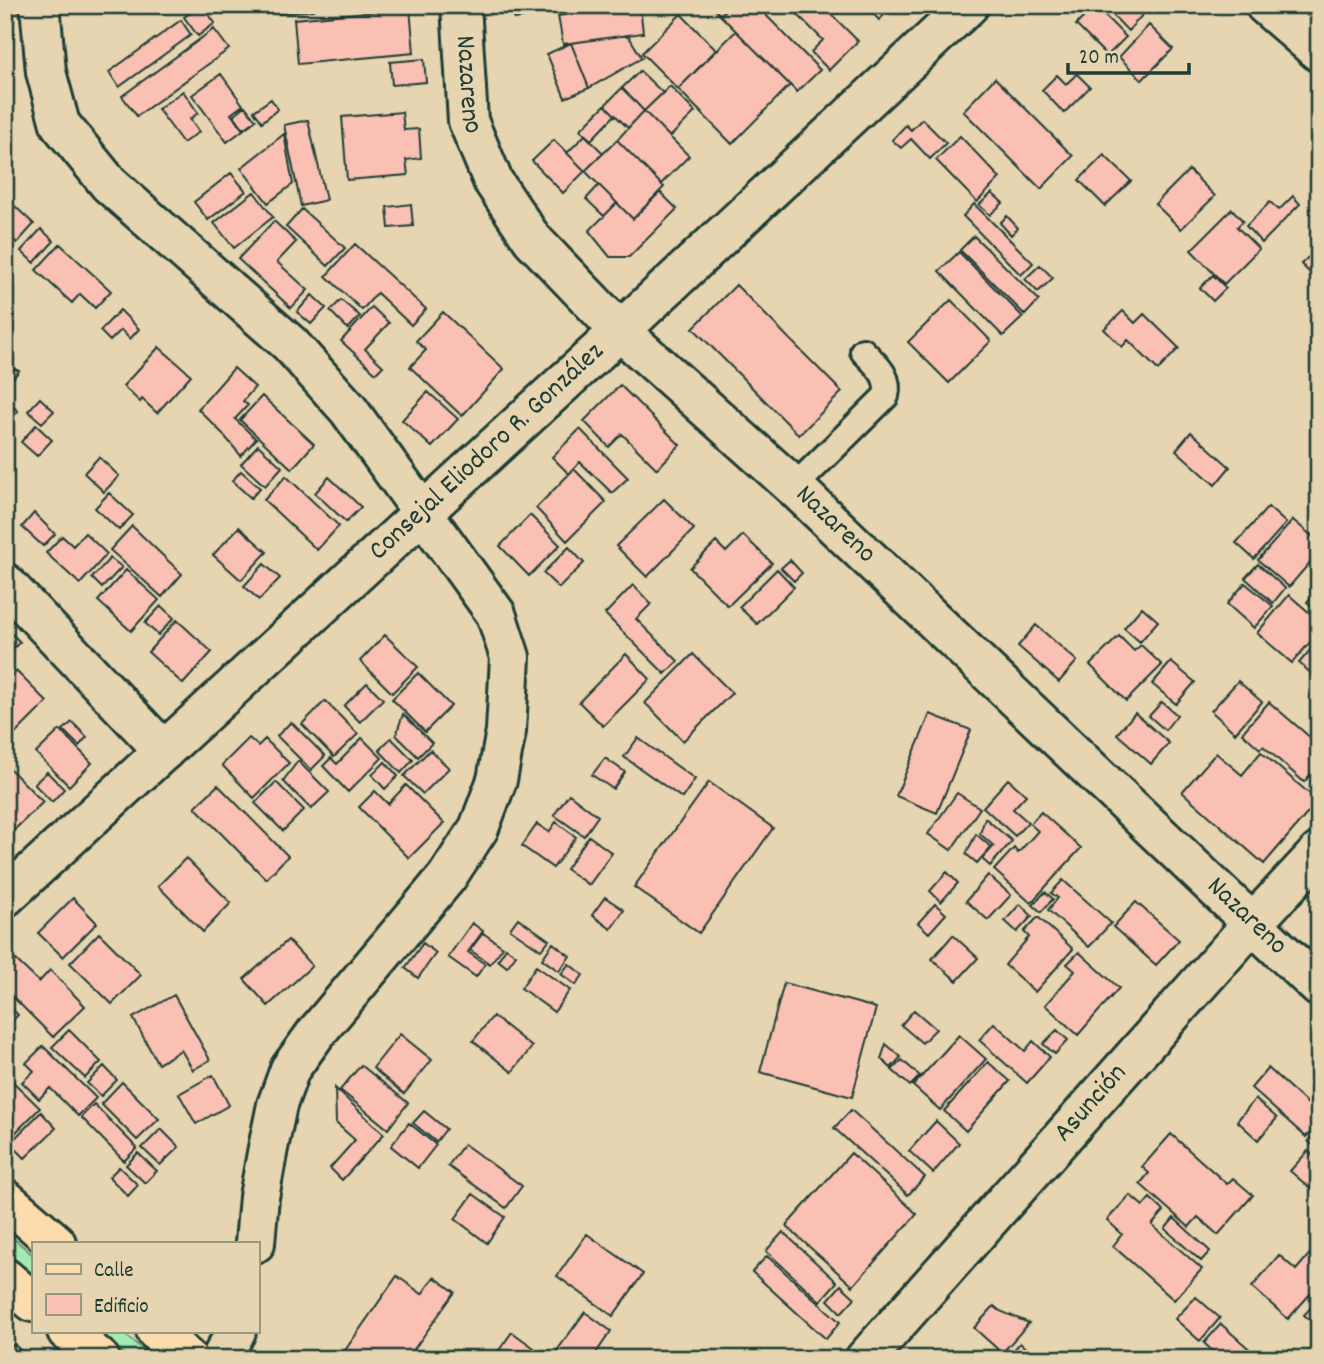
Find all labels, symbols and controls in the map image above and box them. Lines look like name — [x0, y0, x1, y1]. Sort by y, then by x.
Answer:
scale bar — [1068, 32, 1189, 76]
street label: Nazareno — [443, 34, 492, 141]
text: 20 m — [1079, 44, 1119, 74]
street label: Consejal Eliodoro R. González — [361, 334, 615, 572]
street label: Nazareno — [785, 477, 884, 574]
street label: Nazareno — [1196, 869, 1295, 966]
street label: Asunción — [1045, 1056, 1138, 1153]
legend — [32, 1242, 259, 1332]
text: Calle — [94, 1257, 133, 1287]
text: Edificio — [94, 1293, 149, 1323]

